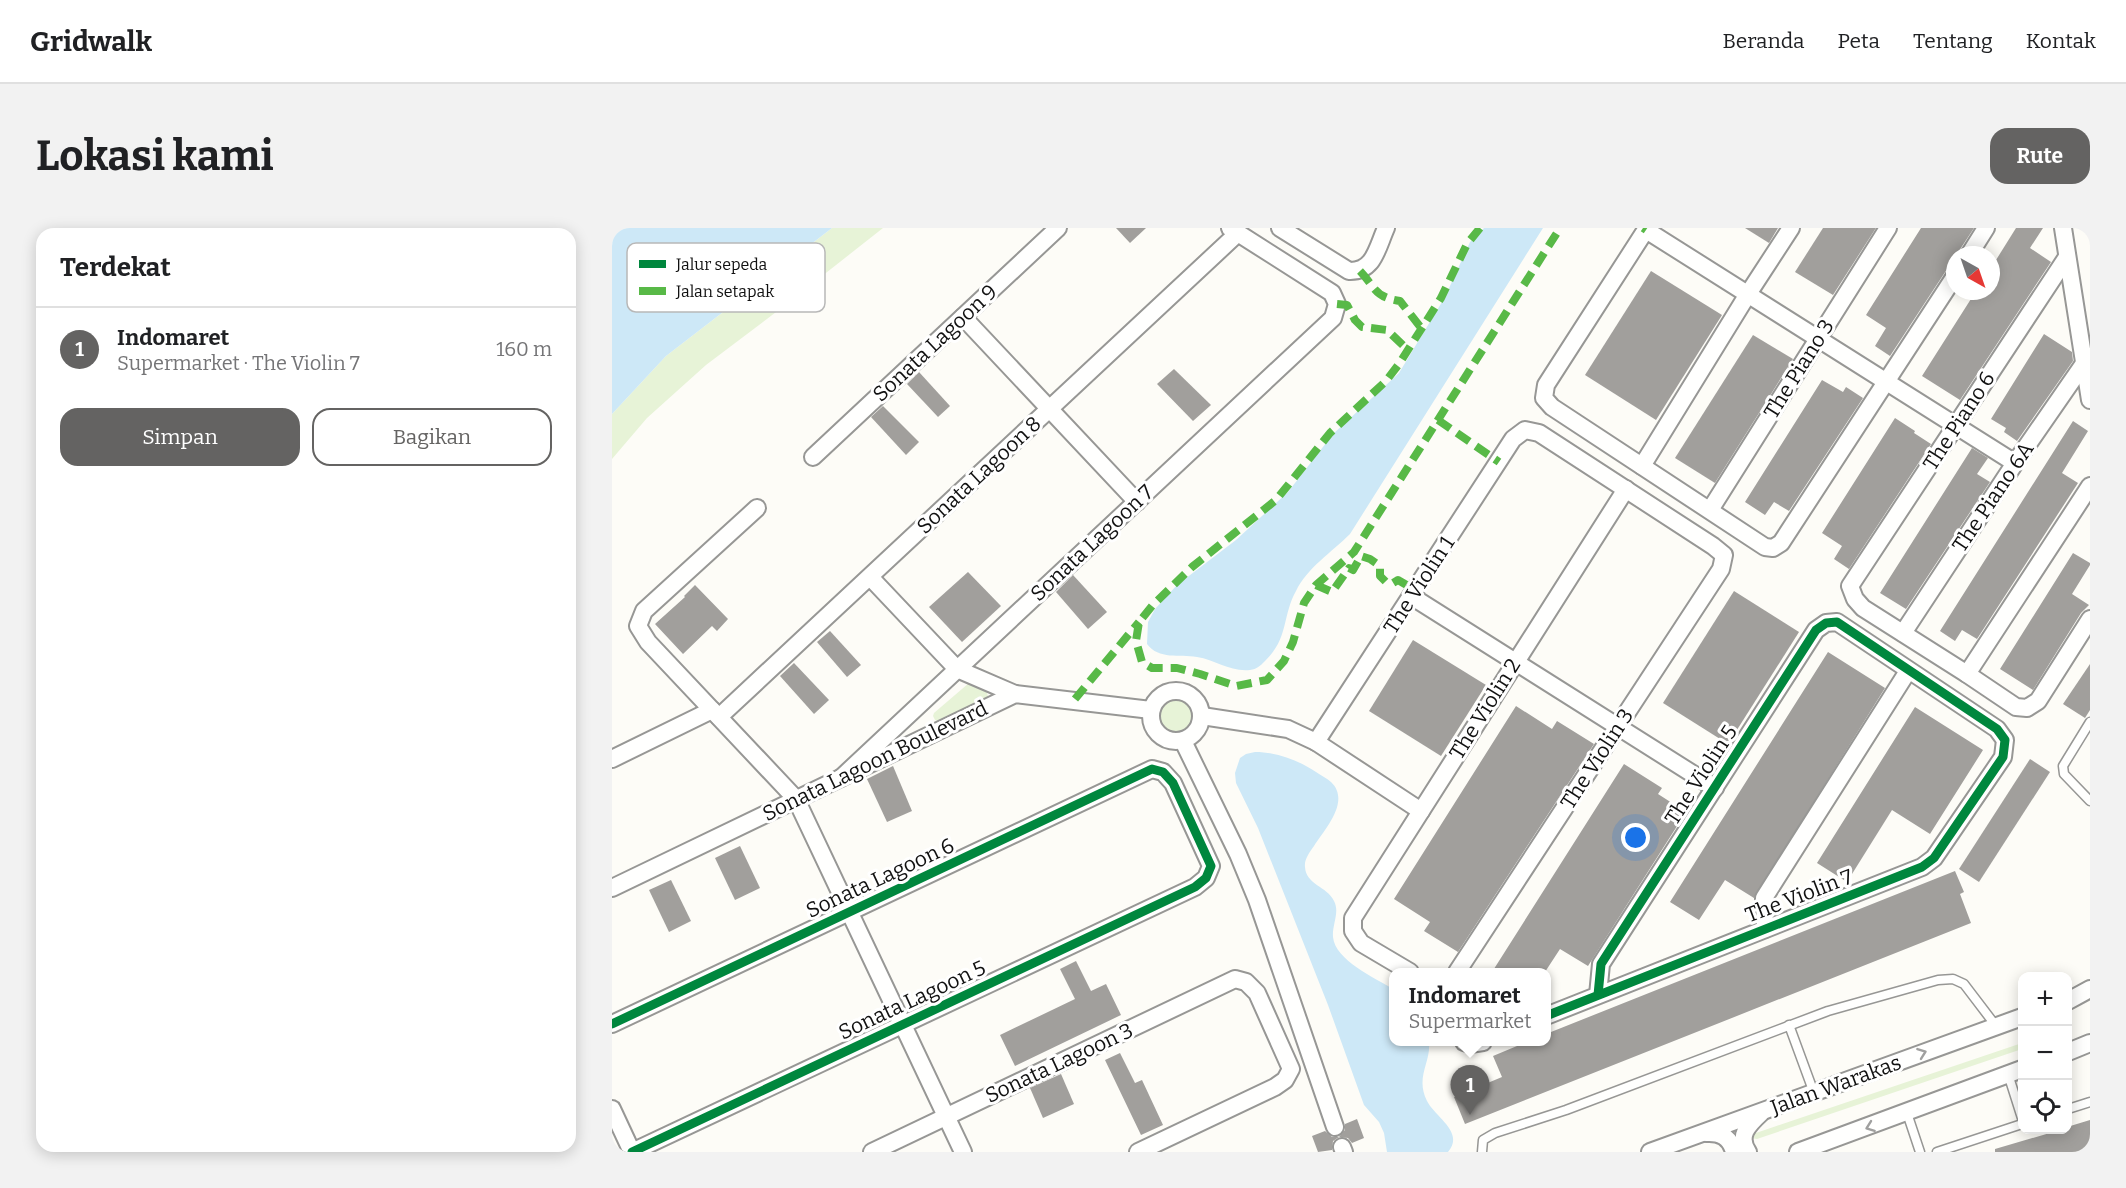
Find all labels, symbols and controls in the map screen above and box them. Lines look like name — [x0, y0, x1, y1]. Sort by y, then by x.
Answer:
text: Gridwalk — [30, 25, 152, 58]
text: Beranda — [1723, 28, 1804, 54]
text: Peta — [1837, 28, 1880, 54]
text: Tentang — [1913, 28, 1993, 54]
text: Kontak — [2026, 28, 2096, 54]
button: Rute — [1990, 128, 2090, 184]
text: Lokasi kami — [36, 131, 274, 181]
legend — [627, 243, 825, 312]
north arrow — [1946, 246, 2000, 300]
text: Terdekat — [60, 252, 171, 283]
text: Jalur sepeda — [675, 255, 767, 274]
street label: Sonata Lagoon 9 — [867, 279, 1003, 407]
text: Jalan setapak — [675, 282, 774, 301]
street label: The Piano 3 — [1758, 315, 1840, 423]
text: Indomaret — [117, 324, 229, 351]
text: 1 — [75, 337, 84, 361]
text: 160 m — [496, 337, 552, 361]
text: Supermarket · The Violin 7 — [117, 351, 360, 375]
street label: The Piano 6 — [1917, 367, 2001, 475]
button: Simpan — [60, 408, 300, 466]
button: Bagikan — [312, 408, 552, 466]
street label: Sonata Lagoon 8 — [911, 411, 1047, 539]
street label: The Piano 6A — [1947, 437, 2039, 557]
street label: Sonata Lagoon 7 — [1025, 479, 1159, 607]
street label: The Violin 1 — [1378, 531, 1460, 639]
street label: The Violin 2 — [1444, 654, 1526, 764]
street label: Sonata Lagoon Boulevard — [758, 695, 992, 827]
street label: The Violin 3 — [1555, 704, 1639, 814]
street label: The Violin 5 — [1659, 720, 1743, 830]
your location — [1621, 823, 1650, 852]
street label: Sonata Lagoon 6 — [802, 832, 958, 924]
street label: The Violin 7 — [1742, 863, 1857, 928]
street label: Sonata Lagoon 5 — [834, 955, 990, 1045]
popup — [1389, 968, 1551, 1046]
map controls — [2018, 972, 2072, 1134]
button: + — [2018, 972, 2072, 1026]
text: Indomaret — [1409, 982, 1521, 1009]
text: Supermarket — [1409, 1009, 1531, 1033]
street label: Sonata Lagoon 3 — [981, 1017, 1137, 1109]
button: − — [2018, 1026, 2072, 1080]
one-way arrow — [1916, 1048, 1927, 1061]
street label: Jalan Warakas — [1766, 1049, 1905, 1121]
pin: 1 — [1450, 1066, 1490, 1115]
button: locate — [2018, 1080, 2072, 1134]
one-way arrow — [1865, 1119, 1875, 1132]

